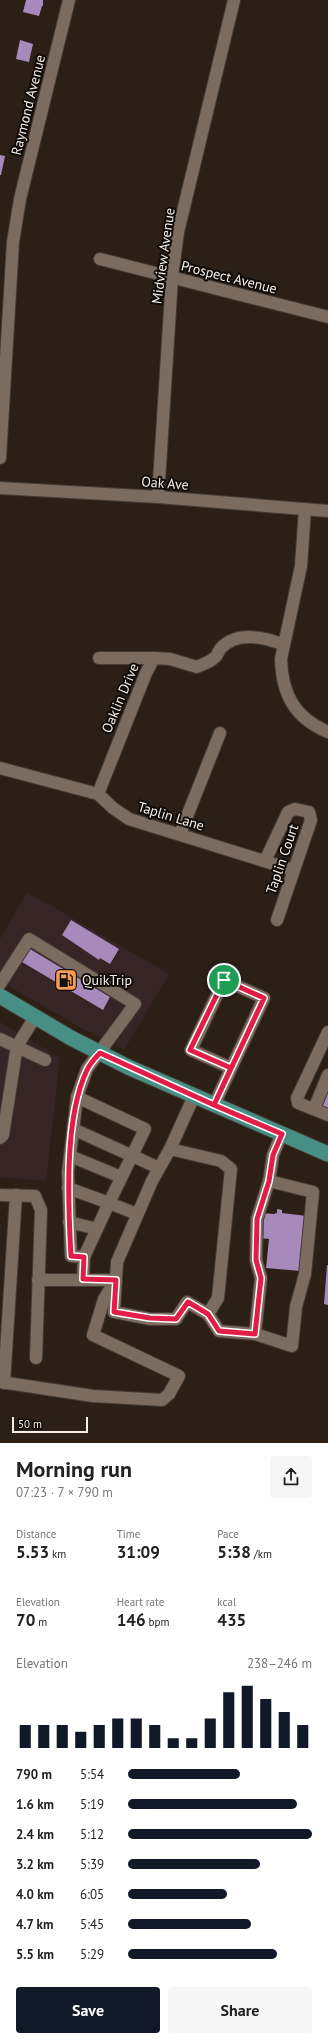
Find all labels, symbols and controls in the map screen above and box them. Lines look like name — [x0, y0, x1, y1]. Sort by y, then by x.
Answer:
street label: Raymond Avenue — [7, 53, 49, 157]
street label: Midview Avenue — [147, 207, 179, 305]
street label: Prospect Avenue — [179, 256, 279, 298]
street label: Oak Ave — [141, 472, 189, 494]
street label: Oaklin Drive — [97, 660, 143, 736]
street label: Taplin Lane — [136, 797, 206, 835]
street label: Taplin Court — [262, 822, 302, 896]
pin — [207, 963, 241, 997]
fuel station icon: QuikTrip — [53, 967, 79, 993]
icon: arrive — [213, 969, 235, 991]
place label: QuikTrip — [82, 971, 132, 989]
scale bar — [12, 1415, 88, 1434]
text: 50 m — [18, 1417, 42, 1431]
text: Morning run — [16, 1455, 132, 1483]
button: share — [270, 1456, 312, 1498]
text: 07:23 · 7 × 790 m — [16, 1484, 113, 1501]
text: Distance — [16, 1527, 56, 1541]
text: Time — [117, 1527, 140, 1541]
text: Pace — [217, 1527, 239, 1541]
text: 5.53 — [16, 1541, 49, 1563]
text: 31:09 — [117, 1541, 160, 1563]
text: 5:38 — [217, 1541, 251, 1563]
text: km — [49, 1547, 66, 1561]
text: /km — [251, 1547, 272, 1561]
text: Elevation — [16, 1595, 60, 1609]
text: Heart rate — [117, 1595, 164, 1609]
text: kcal — [217, 1595, 236, 1609]
text: 70 — [16, 1609, 35, 1631]
text: 146 — [117, 1609, 146, 1631]
text: 435 — [217, 1609, 246, 1631]
text: m — [35, 1615, 47, 1629]
text: bpm — [146, 1615, 169, 1629]
text: Elevation — [16, 1655, 68, 1672]
text: 238–246 m — [247, 1655, 312, 1672]
text: 790 m — [16, 1766, 52, 1783]
text: 5:54 — [80, 1766, 104, 1783]
text: 1.6 km — [16, 1796, 54, 1813]
text: 5:19 — [80, 1796, 104, 1813]
text: 2.4 km — [16, 1826, 54, 1843]
text: 5:12 — [80, 1826, 104, 1843]
text: 3.2 km — [16, 1856, 54, 1873]
text: 5:39 — [80, 1856, 104, 1873]
text: 4.0 km — [16, 1886, 54, 1903]
text: 6:05 — [80, 1886, 104, 1903]
text: 4.7 km — [16, 1916, 53, 1933]
text: 5:45 — [80, 1916, 104, 1933]
text: 5.5 km — [16, 1946, 54, 1963]
text: 5:29 — [80, 1946, 104, 1963]
button: Save — [16, 1987, 160, 2033]
button: Share — [168, 1987, 312, 2033]

